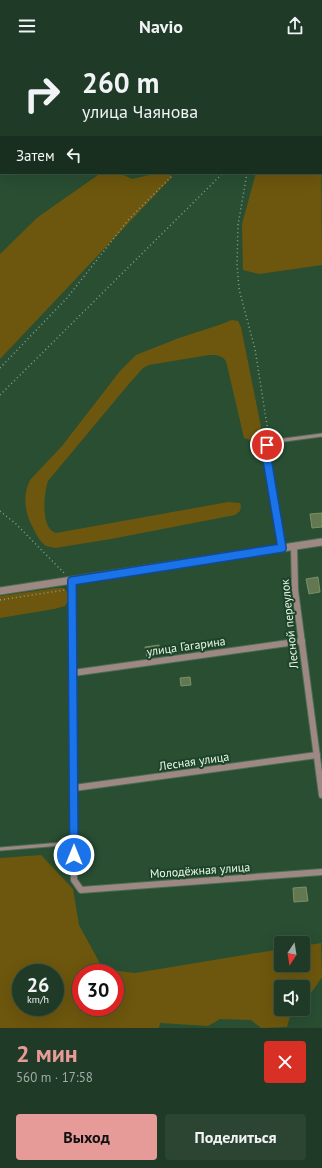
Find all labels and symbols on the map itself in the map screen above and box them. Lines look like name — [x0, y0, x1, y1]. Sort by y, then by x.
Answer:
pin — [250, 428, 284, 462]
street label: Лесной переулок — [277, 578, 301, 671]
street label: улица Гагарина — [146, 633, 226, 659]
street label: Лесная улица — [157, 749, 230, 773]
position arrow — [53, 834, 95, 876]
street label: Молодёжная улица — [149, 859, 251, 881]
north arrow — [274, 936, 310, 972]
speed limit sign: 30 — [72, 964, 124, 1016]

